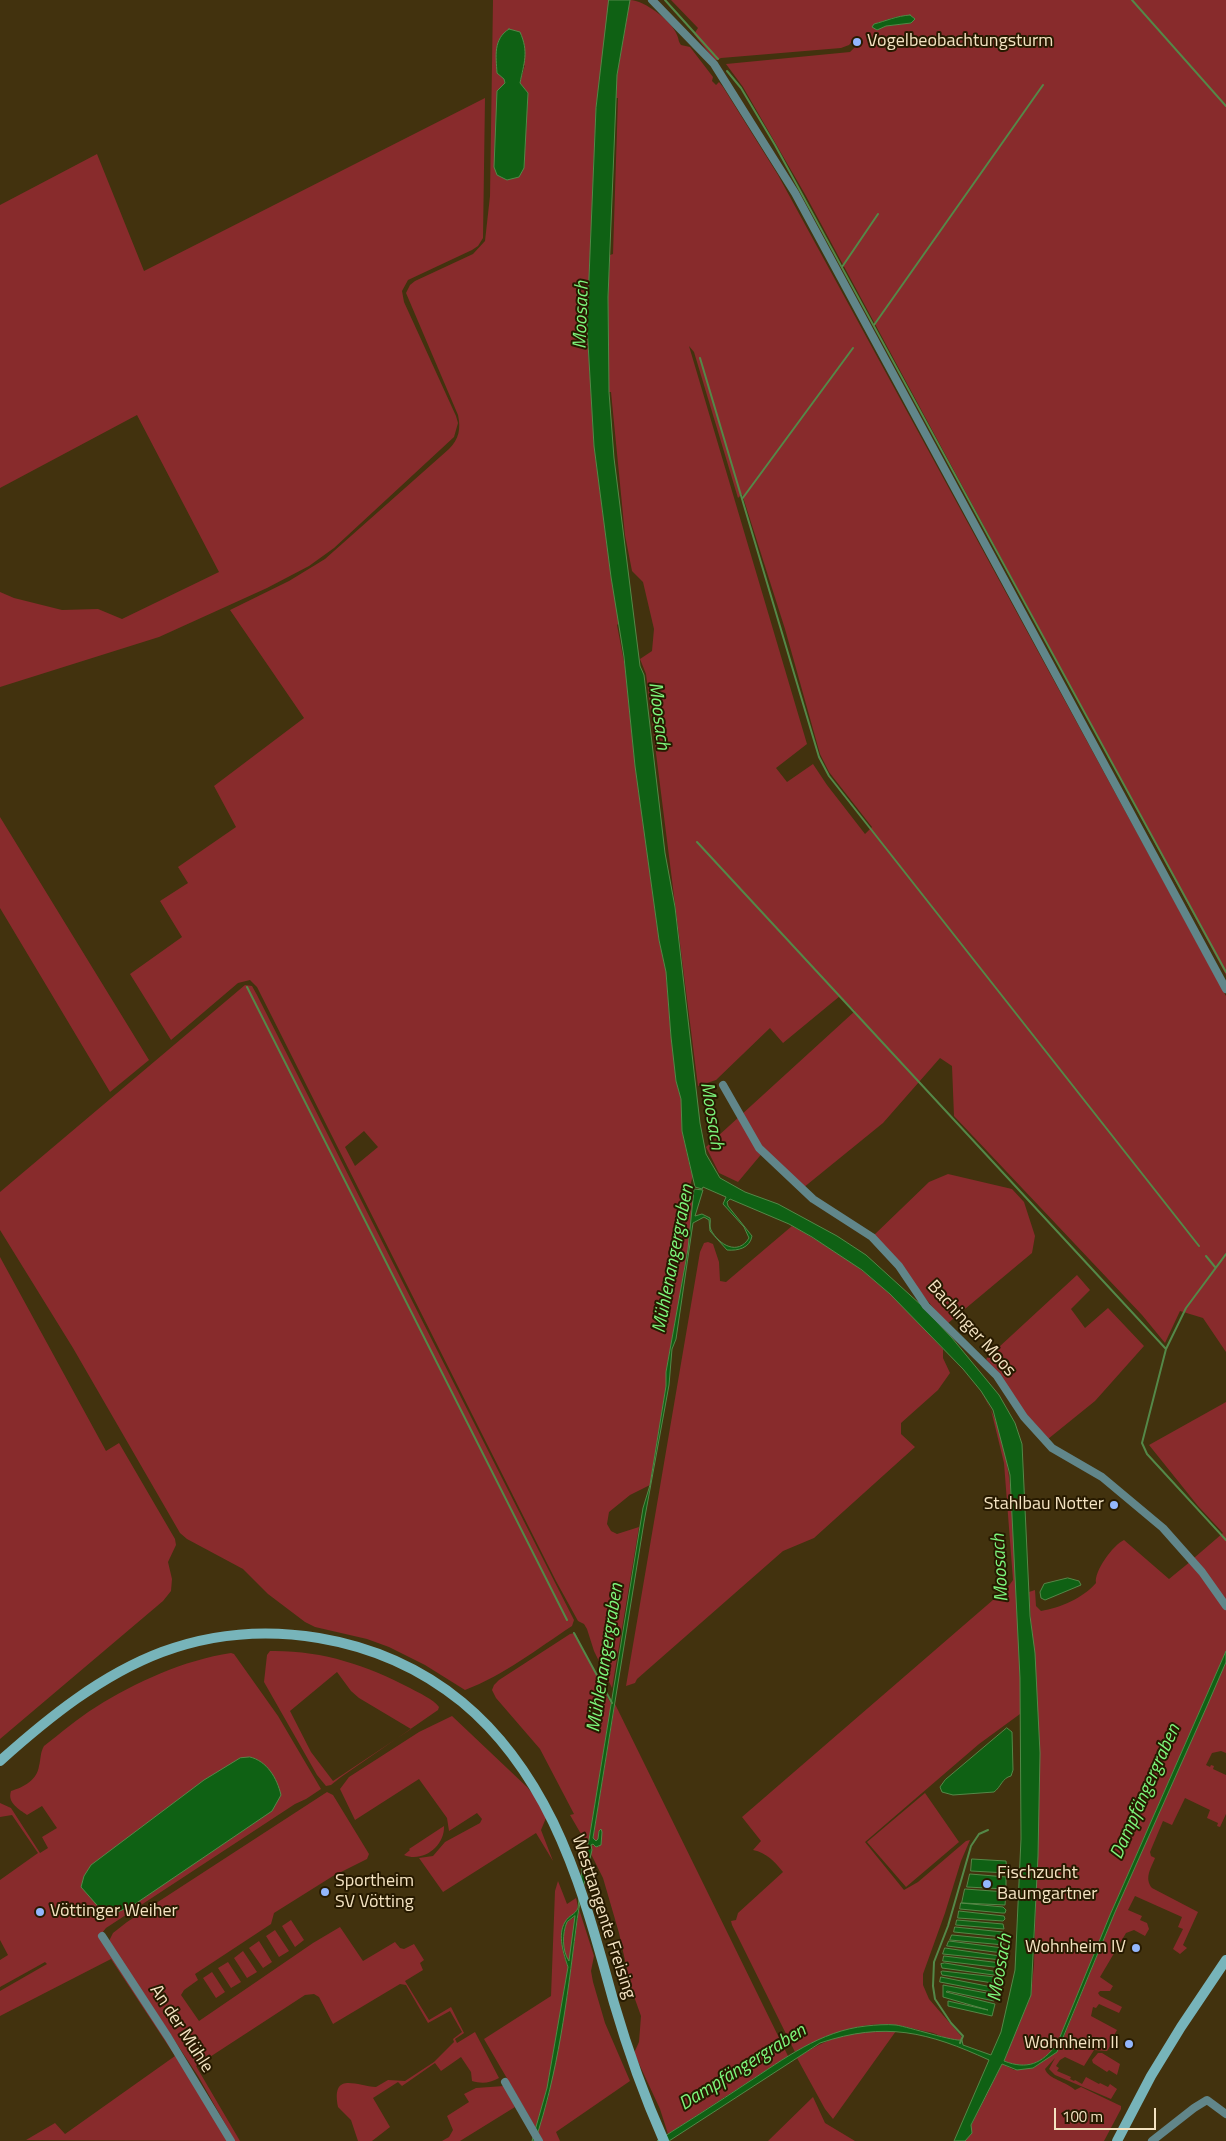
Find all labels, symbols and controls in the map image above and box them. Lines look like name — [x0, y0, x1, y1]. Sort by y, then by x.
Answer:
place label: Vogelbeobachtungsturm — [867, 31, 1053, 53]
marker: Vogelbeobachtungsturm — [851, 36, 863, 48]
water label: Moosach — [569, 280, 595, 350]
water label: Moosach — [643, 681, 673, 751]
water label: Moosach — [694, 1080, 728, 1152]
water label: Mühlenangergraben — [648, 1183, 700, 1335]
street label: Bachinger Moos — [922, 1276, 1020, 1382]
place label: Stahlbau Notter — [984, 1494, 1104, 1516]
marker: Stahlbau Notter — [1108, 1499, 1120, 1511]
water label: Moosach — [988, 1533, 1014, 1603]
water label: Mühlenangergraben — [583, 1582, 629, 1734]
water label: Dampfängergraben — [1106, 1721, 1186, 1863]
street label: Westtangente Freising — [566, 1832, 640, 2002]
place label: Fischzucht Baumgartner — [997, 1863, 1098, 1906]
place label: Sportheim SV Vötting — [335, 1871, 414, 1914]
marker: Fischzucht Baumgartner — [981, 1878, 993, 1890]
marker: Sportheim SV Vötting — [319, 1886, 331, 1898]
place label: Vöttinger Weiher — [50, 1901, 178, 1923]
marker: Vöttinger Weiher — [34, 1906, 46, 1918]
water label: Moosach — [984, 1932, 1018, 2004]
place label: Wohnheim IV — [1025, 1937, 1126, 1959]
marker: Wohnheim IV — [1130, 1942, 1142, 1954]
street label: An der Mühle — [145, 1981, 217, 2077]
water label: Dampfängergraben — [675, 2020, 811, 2116]
place label: Wohnheim II — [1024, 2033, 1119, 2055]
marker: Wohnheim II — [1123, 2038, 1135, 2050]
scale bar — [1056, 2098, 1158, 2130]
text: 100 m — [1062, 2105, 1103, 2128]

